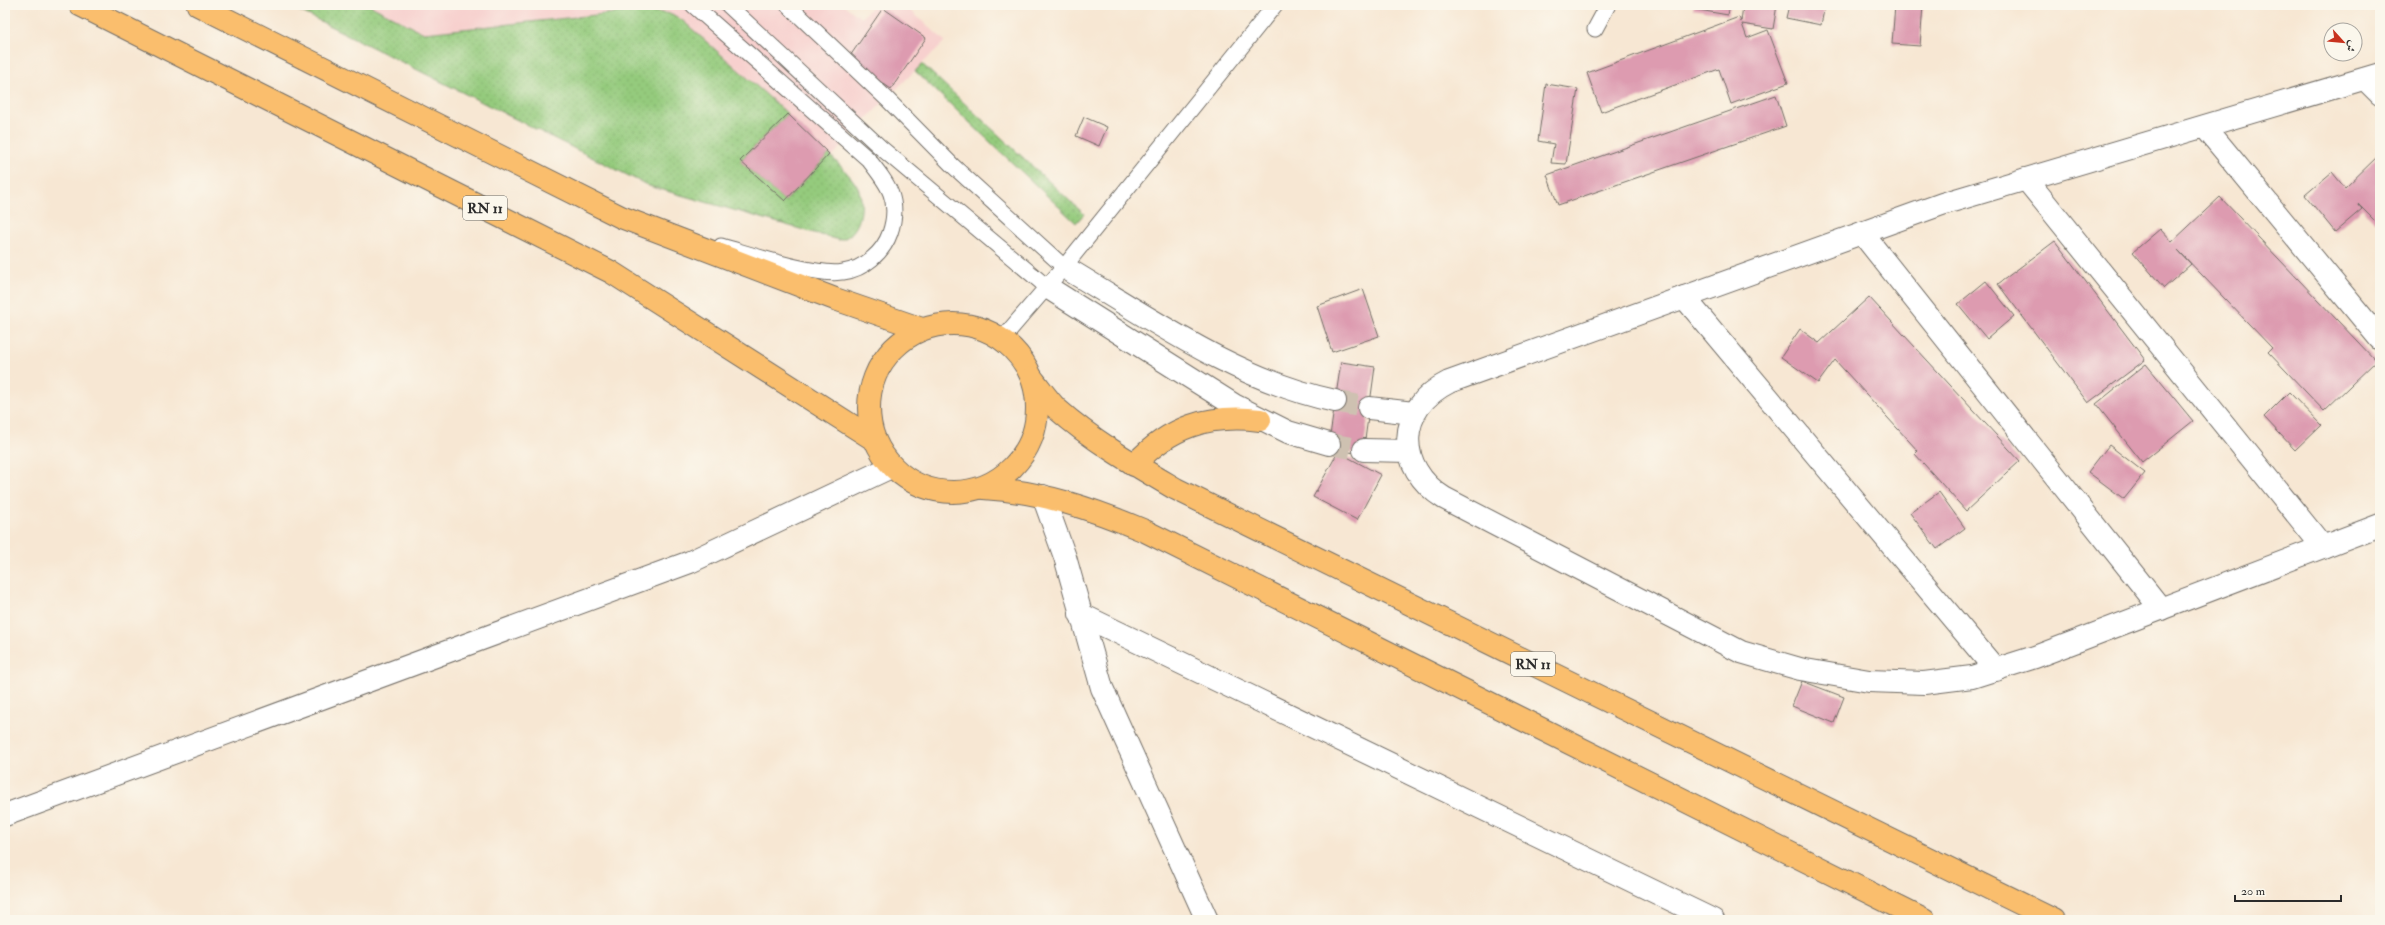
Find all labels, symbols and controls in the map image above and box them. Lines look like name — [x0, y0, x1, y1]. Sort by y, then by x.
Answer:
north arrow — [2323, 22, 2363, 62]
text: ش — [2343, 38, 2360, 54]
road number: RN 11 — [463, 196, 507, 220]
road number: RN 11 — [1511, 652, 1555, 676]
scale bar — [2235, 877, 2341, 903]
text: 20 m — [2241, 884, 2266, 899]

